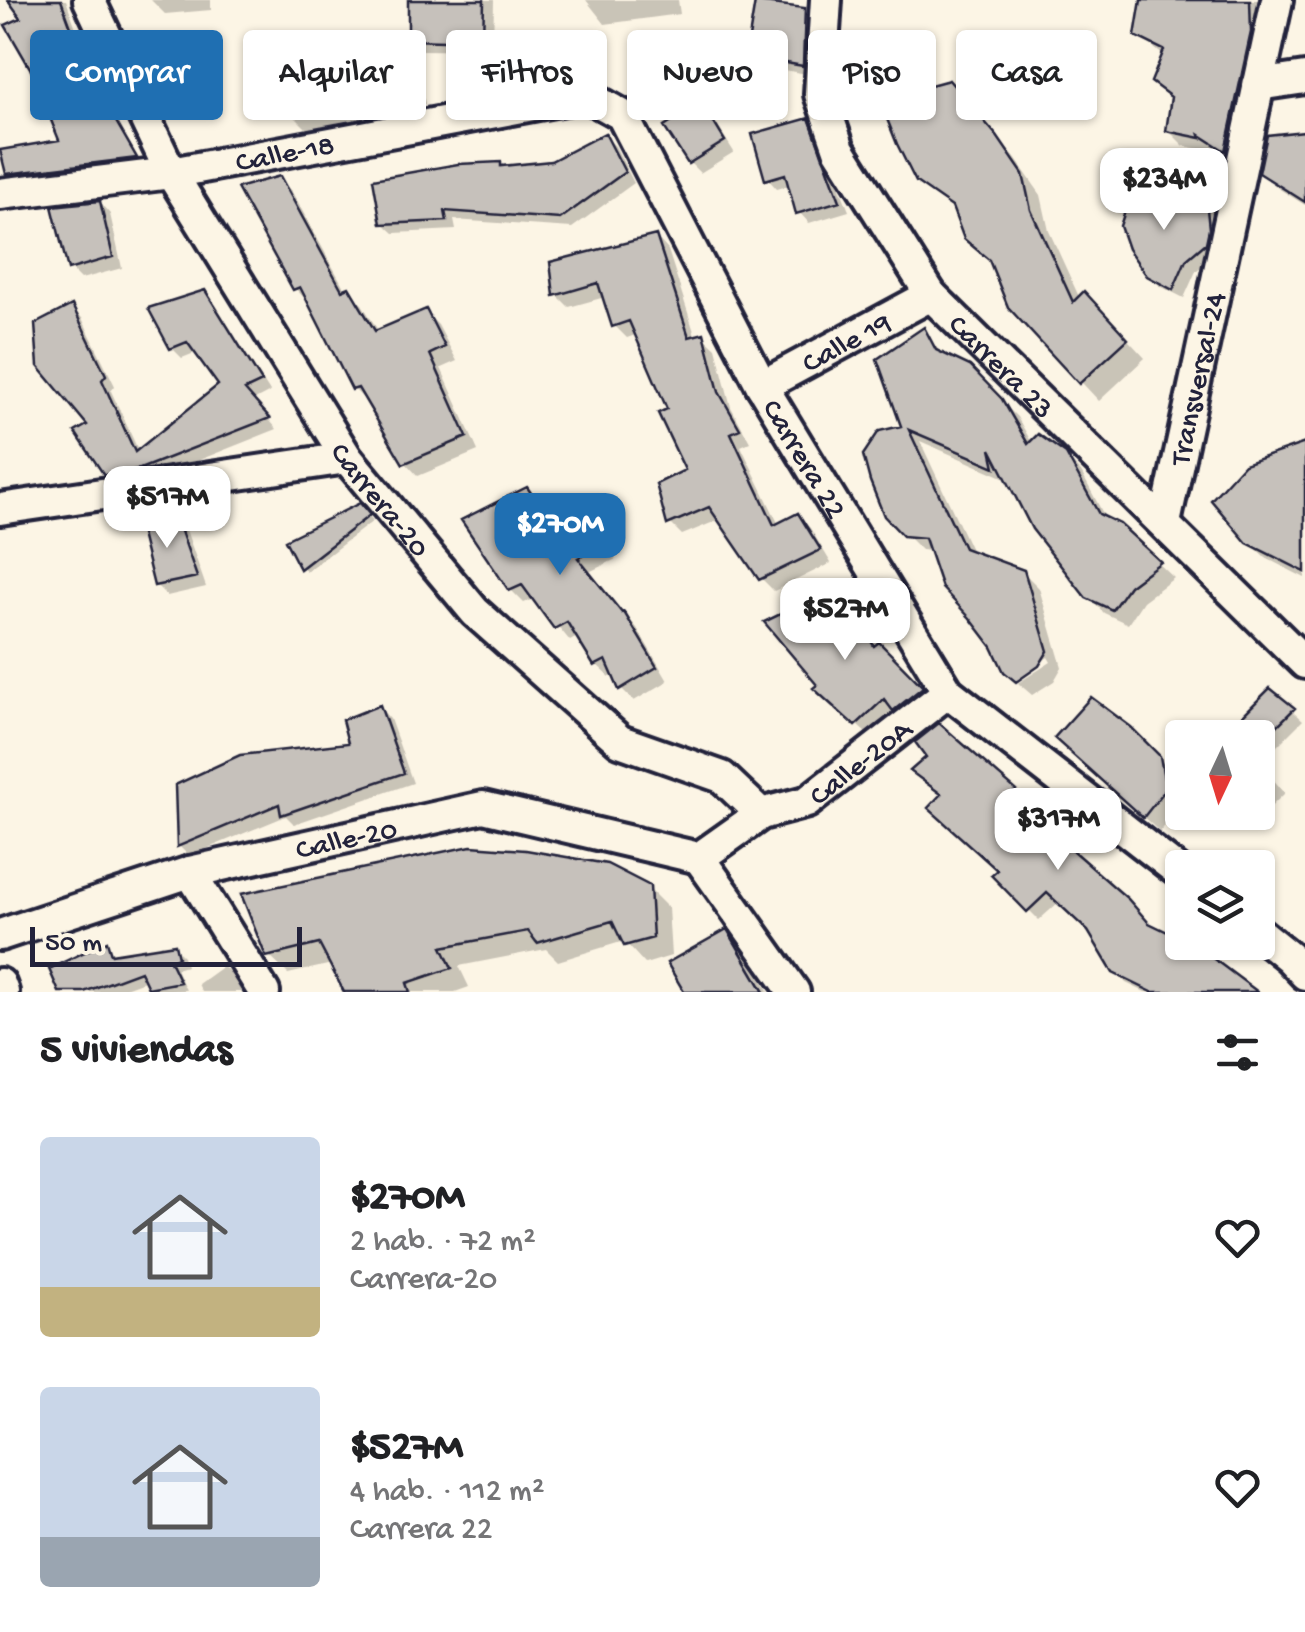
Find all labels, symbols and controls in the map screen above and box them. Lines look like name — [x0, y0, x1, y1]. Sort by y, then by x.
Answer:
chip: Comprar — [30, 30, 223, 120]
chip: Alquilar — [243, 30, 426, 120]
chip: Filtros — [446, 30, 607, 120]
chip: Nuevo — [627, 30, 788, 120]
chip: Piso — [808, 30, 936, 120]
chip: Casa — [956, 30, 1097, 120]
street label: Calle-18 — [233, 130, 338, 182]
pin: $234M — [1094, 148, 1234, 233]
text: $234M — [1122, 161, 1206, 199]
street label: Transversal-24 — [1164, 289, 1236, 471]
street label: Calle 19 — [797, 307, 898, 383]
street label: Carrera 23 — [939, 309, 1059, 428]
street label: Carrera 22 — [752, 394, 852, 526]
street label: Carrera-20 — [320, 438, 435, 566]
pin: $517M — [97, 466, 237, 551]
text: $517M — [126, 479, 208, 517]
pin: $270M — [490, 493, 630, 578]
text: $270M — [516, 506, 604, 544]
pin: $527M — [775, 578, 915, 663]
text: $527M — [802, 591, 888, 629]
street label: Calle-20A — [804, 713, 921, 816]
north arrow — [1165, 720, 1275, 830]
map controls — [1165, 720, 1275, 960]
pin: $317M — [988, 788, 1128, 873]
text: $317M — [1017, 801, 1099, 839]
street label: Calle-20 — [293, 814, 401, 870]
button: layers — [1165, 850, 1275, 960]
scale bar — [30, 922, 302, 966]
text: 50 m — [45, 928, 102, 961]
icon: filters — [1210, 1025, 1265, 1080]
text: 5 viviendas — [40, 1028, 232, 1077]
text: $270M — [350, 1175, 464, 1224]
icon: home — [120, 1177, 240, 1297]
icon: heart — [1210, 1210, 1265, 1265]
text: 2 hab. · 72 m² — [350, 1224, 536, 1262]
text: Carrera-20 — [350, 1262, 497, 1300]
text: $527M — [350, 1425, 463, 1474]
icon: home — [120, 1427, 240, 1547]
icon: heart — [1210, 1460, 1265, 1515]
text: 4 hab. · 112 m² — [350, 1474, 544, 1512]
text: Carrera 22 — [350, 1512, 492, 1550]

